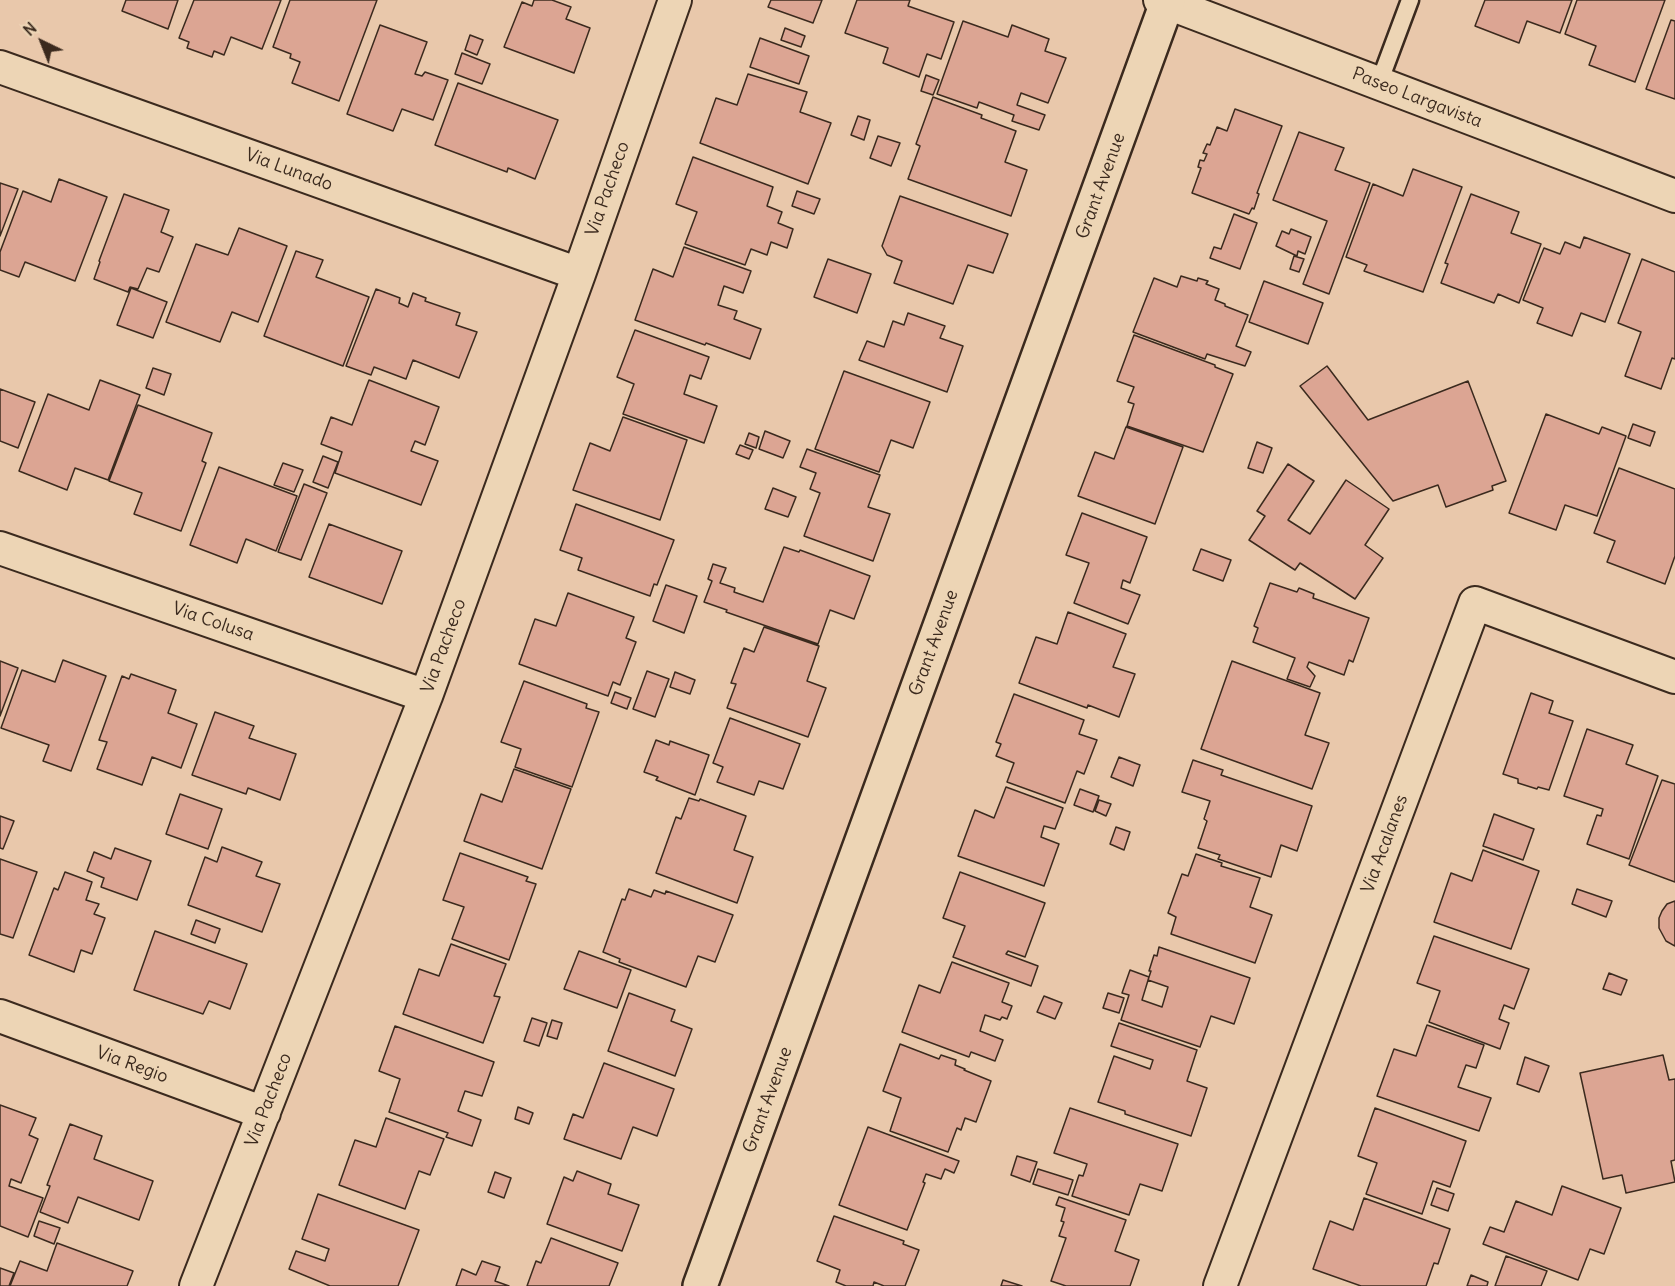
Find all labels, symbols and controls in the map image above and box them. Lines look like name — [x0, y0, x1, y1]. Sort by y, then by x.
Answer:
north arrow — [12, 12, 72, 72]
text: N — [19, 18, 41, 40]
street label: Paseo Largavista — [1349, 63, 1485, 133]
street label: Grant Avenue — [1072, 130, 1130, 242]
street label: Via Pacheco — [582, 139, 634, 239]
street label: Via Lunado — [242, 144, 336, 196]
street label: Grant Avenue — [905, 587, 963, 699]
street label: Via Pacheco — [417, 596, 471, 696]
street label: Via Colusa — [169, 598, 257, 646]
street label: Via Acalanes — [1357, 792, 1413, 896]
street label: Via Regio — [93, 1042, 171, 1088]
street label: Grant Avenue — [739, 1044, 797, 1156]
street label: Via Pacheco — [241, 1050, 297, 1150]

